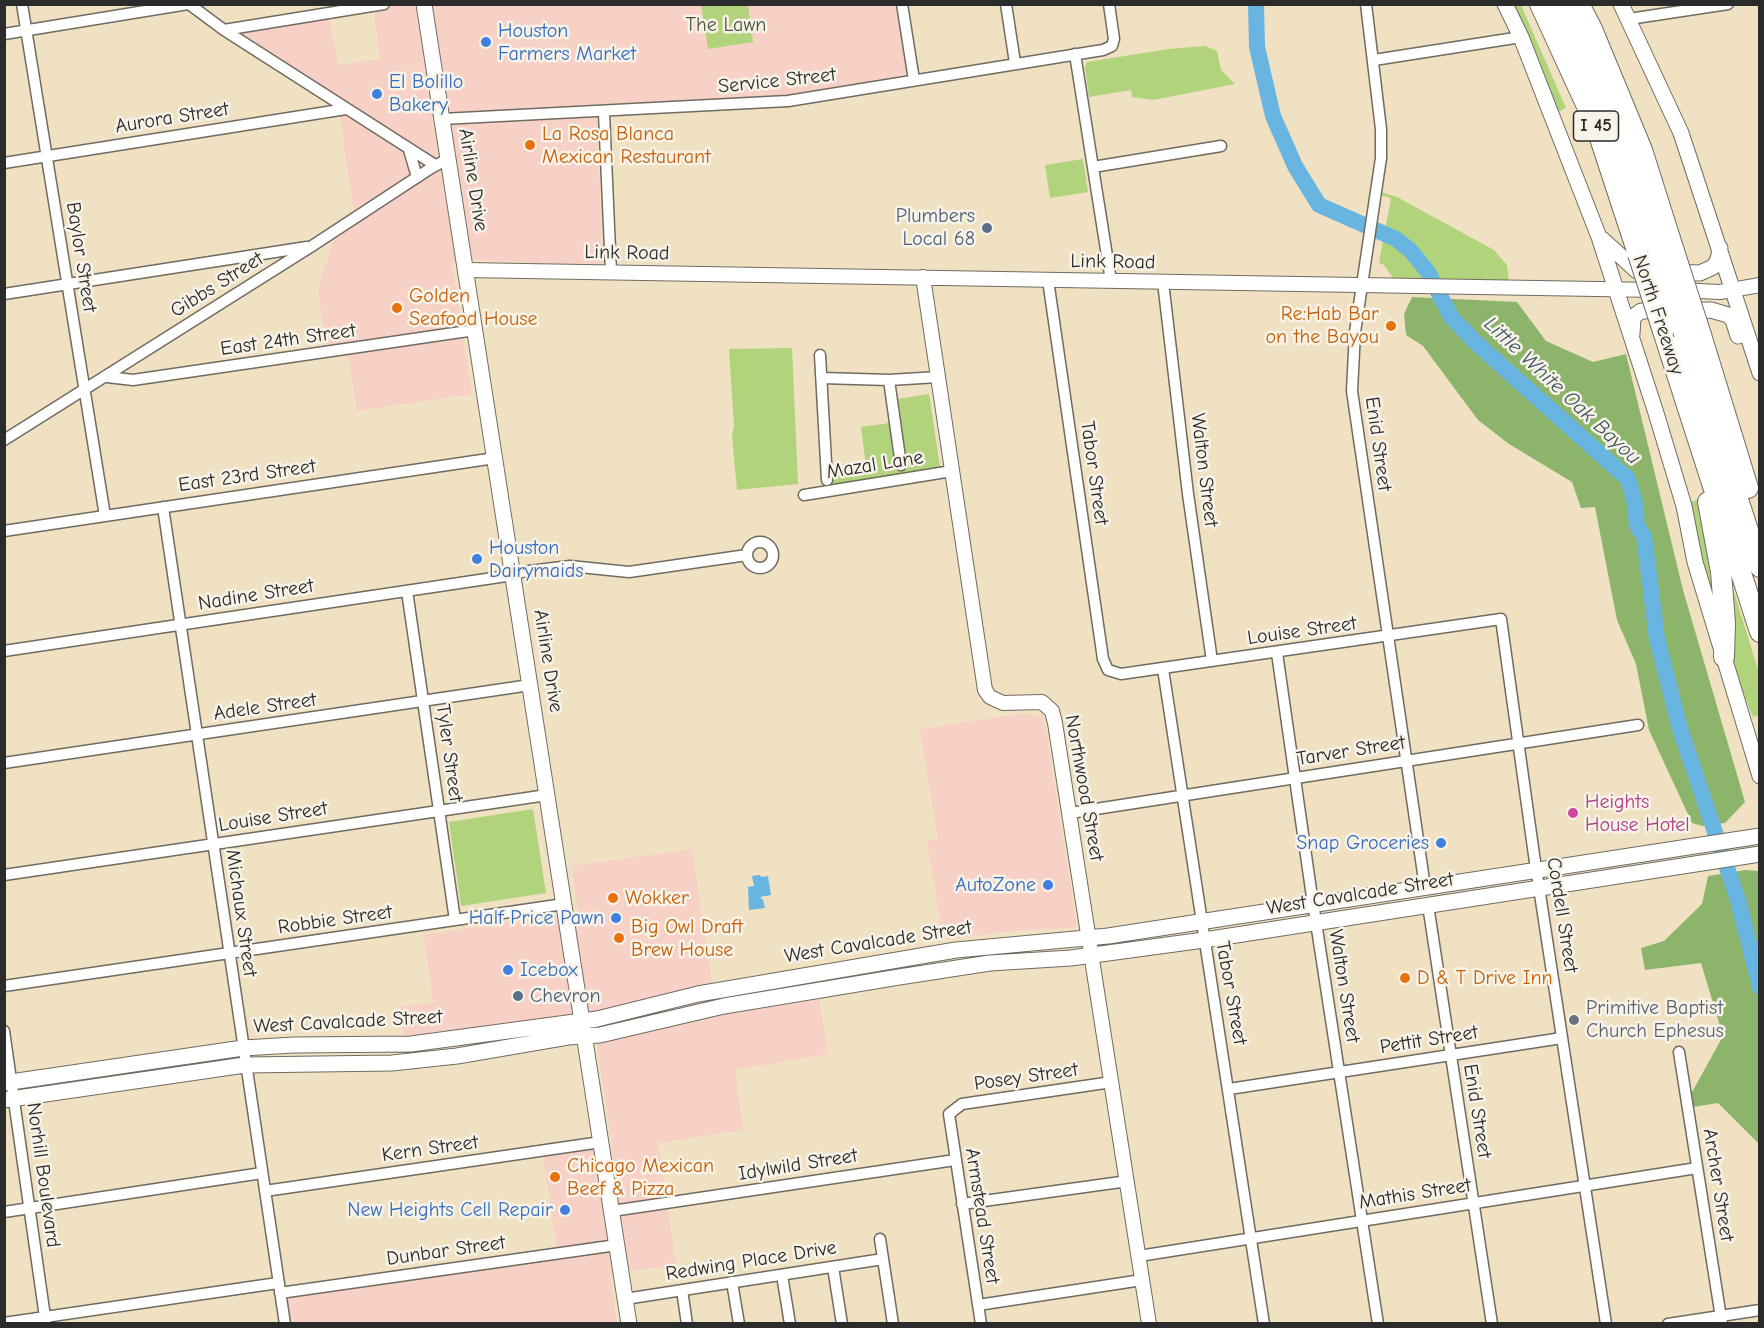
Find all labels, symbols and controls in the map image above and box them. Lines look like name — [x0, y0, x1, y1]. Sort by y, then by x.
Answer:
park label: The Lawn — [686, 13, 766, 37]
place label: Houston Farmers Market — [498, 19, 636, 66]
marker: Houston Farmers Market — [479, 35, 493, 49]
street label: Service Street — [717, 63, 837, 99]
place label: El Bolillo Bakery — [389, 70, 463, 117]
marker: El Bolillo Bakery — [370, 87, 384, 101]
street label: Aurora Street — [113, 97, 231, 139]
road number: I 45 — [1574, 111, 1618, 141]
place label: La Rosa Blanca Mexican Restaurant — [542, 122, 711, 169]
street label: Airline Drive — [453, 127, 493, 233]
marker: La Rosa Blanca Mexican Restaurant — [523, 138, 537, 152]
street label: Baylor Street — [60, 200, 102, 314]
place label: Plumbers Local 68 — [896, 204, 975, 251]
marker: Plumbers Local 68 — [980, 221, 994, 235]
street label: Link Road — [584, 240, 670, 266]
street label: Gibbs Street — [166, 247, 268, 323]
street label: Link Road — [1070, 249, 1156, 275]
street label: North Freeway — [1627, 252, 1689, 378]
place label: Golden Seafood House — [409, 284, 538, 331]
marker: Golden Seafood House — [390, 301, 404, 315]
place label: Re:Hab Bar on the Bayou — [1265, 302, 1379, 349]
water label: Little White Oak Bayou — [1478, 312, 1646, 470]
street label: East 24th Street — [219, 319, 357, 361]
marker: Re:Hab Bar on the Bayou — [1384, 319, 1398, 333]
street label: Enid Street — [1360, 395, 1396, 493]
street label: Walton Street — [1185, 412, 1223, 528]
street label: Tabor Street — [1075, 419, 1113, 527]
street label: Mazal Lane — [825, 446, 925, 484]
street label: East 23rd Street — [177, 454, 317, 498]
place label: Houston Dairymaids — [489, 536, 584, 583]
marker: Houston Dairymaids — [470, 552, 484, 566]
street label: Nadine Street — [197, 574, 315, 616]
street label: Airline Drive — [528, 608, 568, 714]
street label: Louise Street — [1246, 611, 1358, 651]
street label: Adele Street — [212, 688, 318, 726]
street label: Tyler Street — [430, 703, 468, 803]
street label: Northwood Street — [1059, 713, 1109, 863]
street label: Tarver Street — [1295, 731, 1407, 771]
place label: Heights House Hotel — [1585, 790, 1690, 837]
street label: Louise Street — [217, 797, 329, 837]
marker: Heights House Hotel — [1566, 806, 1580, 820]
place label: Snap Groceries — [1296, 831, 1429, 855]
marker: Snap Groceries — [1434, 836, 1448, 850]
street label: Michaux Street — [220, 848, 262, 978]
street label: Cordell Street — [1541, 856, 1583, 974]
street label: West Cavalcade Street — [1265, 867, 1455, 921]
place label: AutoZone — [955, 873, 1036, 897]
marker: AutoZone — [1041, 878, 1055, 892]
place label: Wokker — [625, 886, 689, 910]
marker: Wokker — [606, 891, 620, 905]
street label: Robbie Street — [276, 900, 394, 940]
place label: Half Price Pawn — [469, 906, 604, 930]
marker: Half Price Pawn — [609, 911, 623, 925]
place label: Big Owl Draft Brew House — [631, 915, 743, 962]
street label: West Cavalcade Street — [783, 915, 973, 969]
street label: Walton Street — [1323, 928, 1365, 1044]
marker: Big Owl Draft Brew House — [612, 931, 626, 945]
street label: Tabor Street — [1210, 939, 1252, 1047]
place label: Icebox — [520, 958, 578, 982]
marker: Icebox — [501, 963, 515, 977]
place label: D & T Drive Inn — [1417, 966, 1553, 990]
marker: D & T Drive Inn — [1398, 971, 1412, 985]
place label: Chevron — [530, 984, 601, 1008]
marker: Chevron — [511, 989, 525, 1003]
place label: Primitive Baptist Church Ephesus — [1586, 996, 1724, 1043]
street label: West Cavalcade Street — [253, 1005, 443, 1039]
marker: Primitive Baptist Church Ephesus — [1567, 1013, 1581, 1027]
street label: Pettit Street — [1378, 1020, 1480, 1060]
street label: Posey Street — [972, 1058, 1080, 1096]
street label: Enid Street — [1458, 1062, 1496, 1160]
street label: Norhill Boulevard — [21, 1101, 65, 1249]
street label: Archer Street — [1697, 1127, 1739, 1243]
street label: Kern Street — [380, 1130, 480, 1168]
street label: Idylwild Street — [737, 1144, 859, 1186]
street label: Armstead Street — [959, 1146, 1005, 1286]
place label: Chicago Mexican Beef & Pizza — [567, 1154, 714, 1201]
marker: Chicago Mexican Beef & Pizza — [548, 1170, 562, 1184]
street label: Mathis Street — [1357, 1173, 1473, 1215]
place label: New Heights Cell Repair — [347, 1198, 553, 1222]
marker: New Heights Cell Repair — [558, 1203, 572, 1217]
street label: Dunbar Street — [385, 1231, 507, 1271]
street label: Redwing Place Drive — [664, 1236, 838, 1286]

